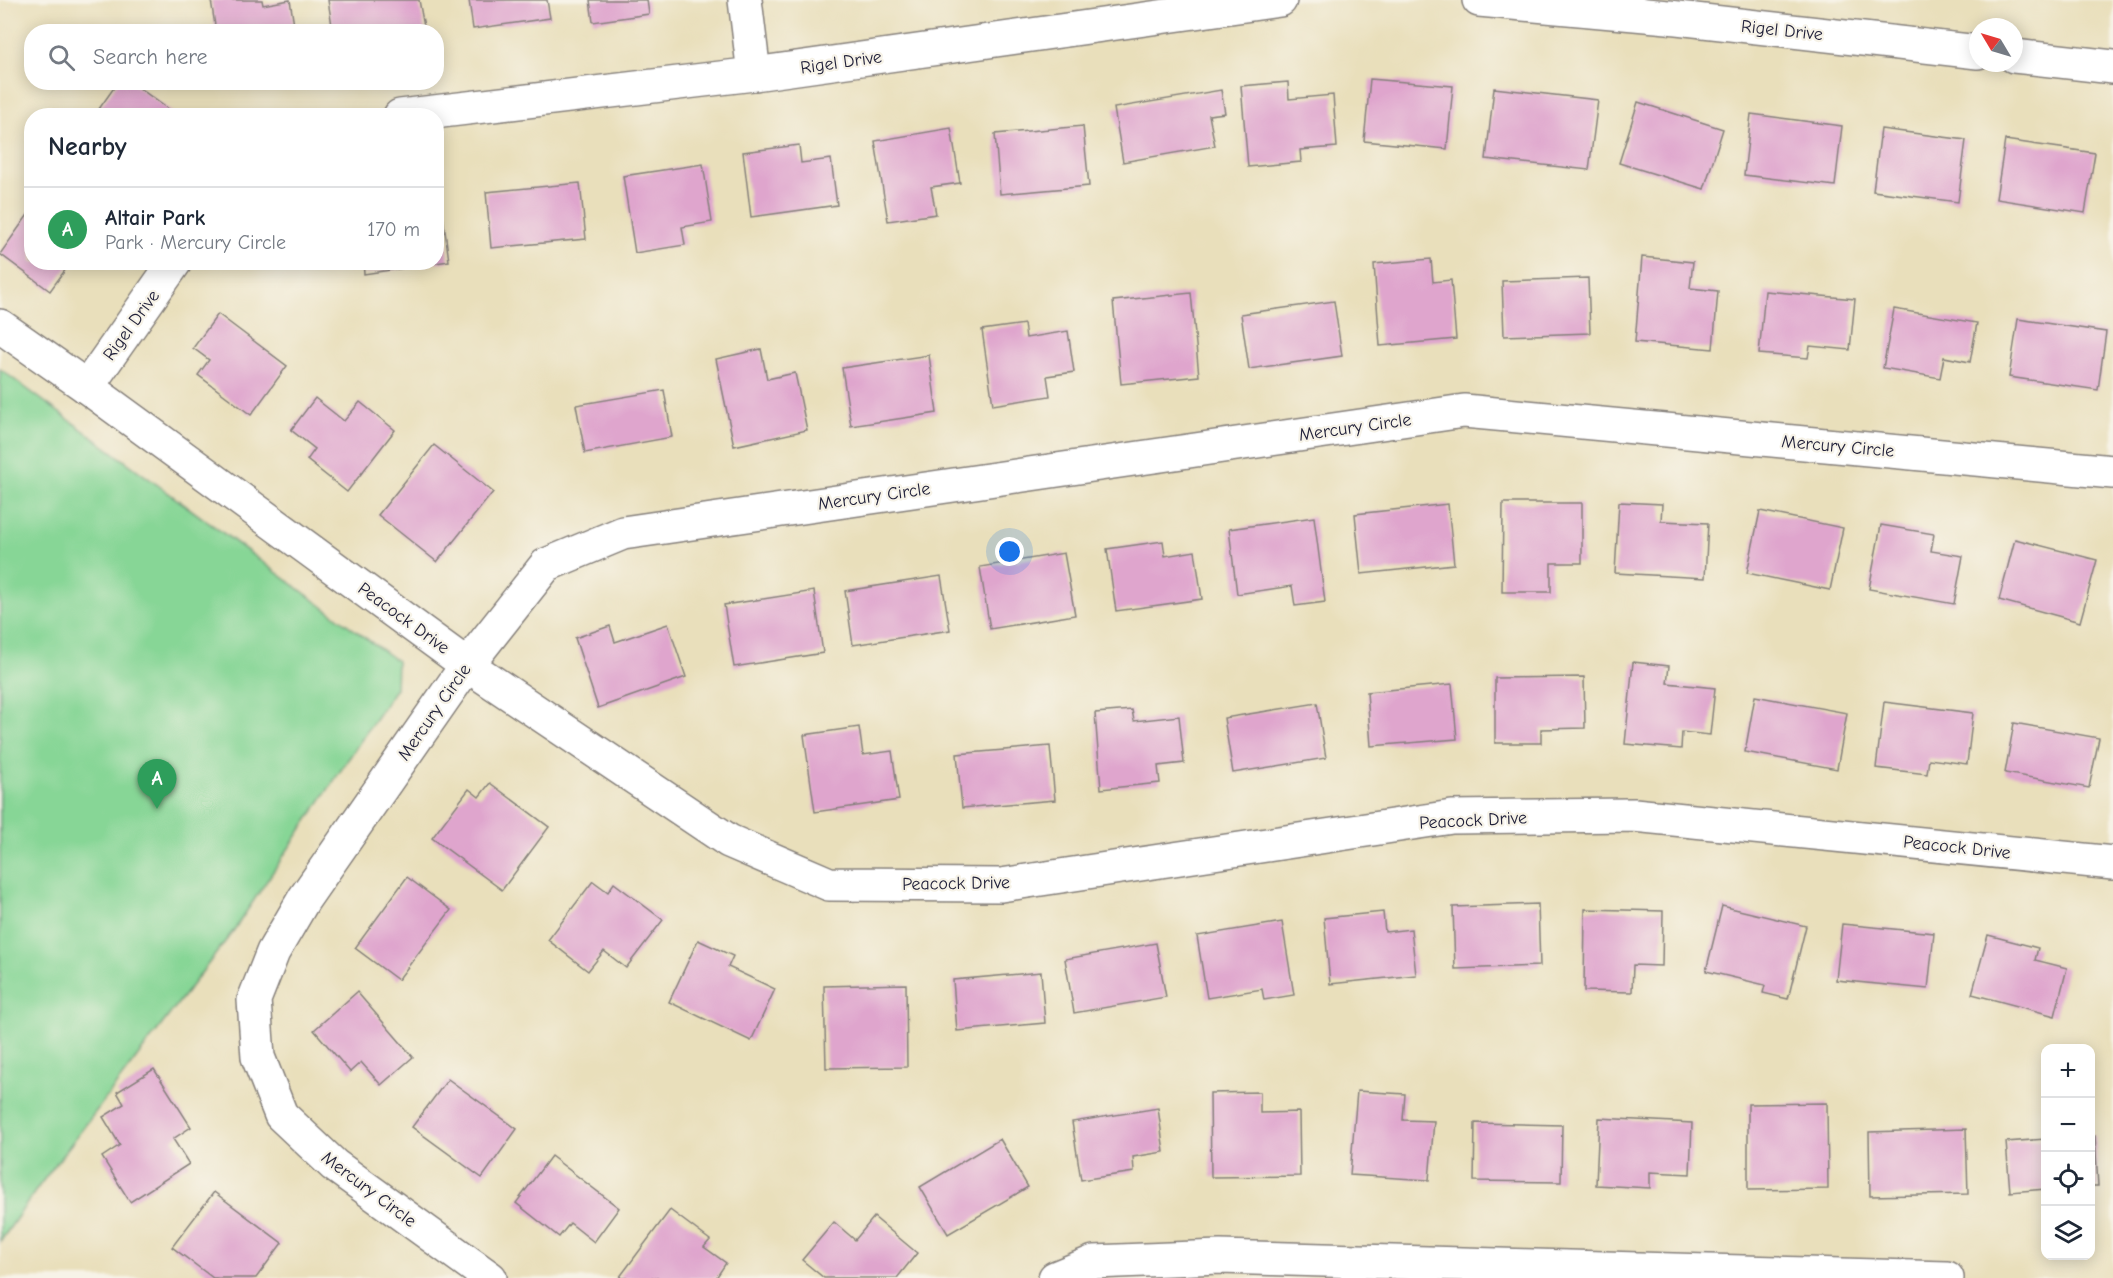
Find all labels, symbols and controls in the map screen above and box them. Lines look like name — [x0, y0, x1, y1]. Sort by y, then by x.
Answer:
street label: Rigel Drive — [1740, 16, 1824, 45]
north arrow — [1969, 18, 2023, 72]
search box — [24, 24, 444, 90]
icon: search — [45, 41, 78, 74]
text: Search here — [93, 44, 208, 70]
street label: Rigel Drive — [799, 46, 883, 79]
text: Nearby — [48, 132, 127, 162]
text: Altair Park — [105, 205, 205, 231]
text: A — [62, 218, 73, 241]
text: 170 m — [367, 218, 420, 241]
text: Park · Mercury Circle — [105, 231, 286, 254]
street label: Rigel Drive — [99, 286, 164, 365]
street label: Mercury Circle — [1298, 409, 1413, 446]
street label: Mercury Circle — [1781, 431, 1895, 462]
street label: Mercury Circle — [817, 478, 932, 515]
your location — [995, 537, 1024, 566]
street label: Peacock Drive — [354, 578, 454, 659]
street label: Mercury Circle — [393, 660, 475, 765]
pin: A — [138, 760, 176, 809]
street label: Peacock Drive — [1419, 807, 1527, 834]
street label: Peacock Drive — [1902, 831, 2012, 864]
street label: Peacock Drive — [902, 872, 1010, 895]
map controls — [2041, 1044, 2095, 1260]
button: + — [2041, 1044, 2095, 1098]
button: − — [2041, 1098, 2095, 1152]
street label: Mercury Circle — [317, 1147, 420, 1232]
button: locate — [2041, 1152, 2095, 1206]
button: layers — [2041, 1206, 2095, 1260]

